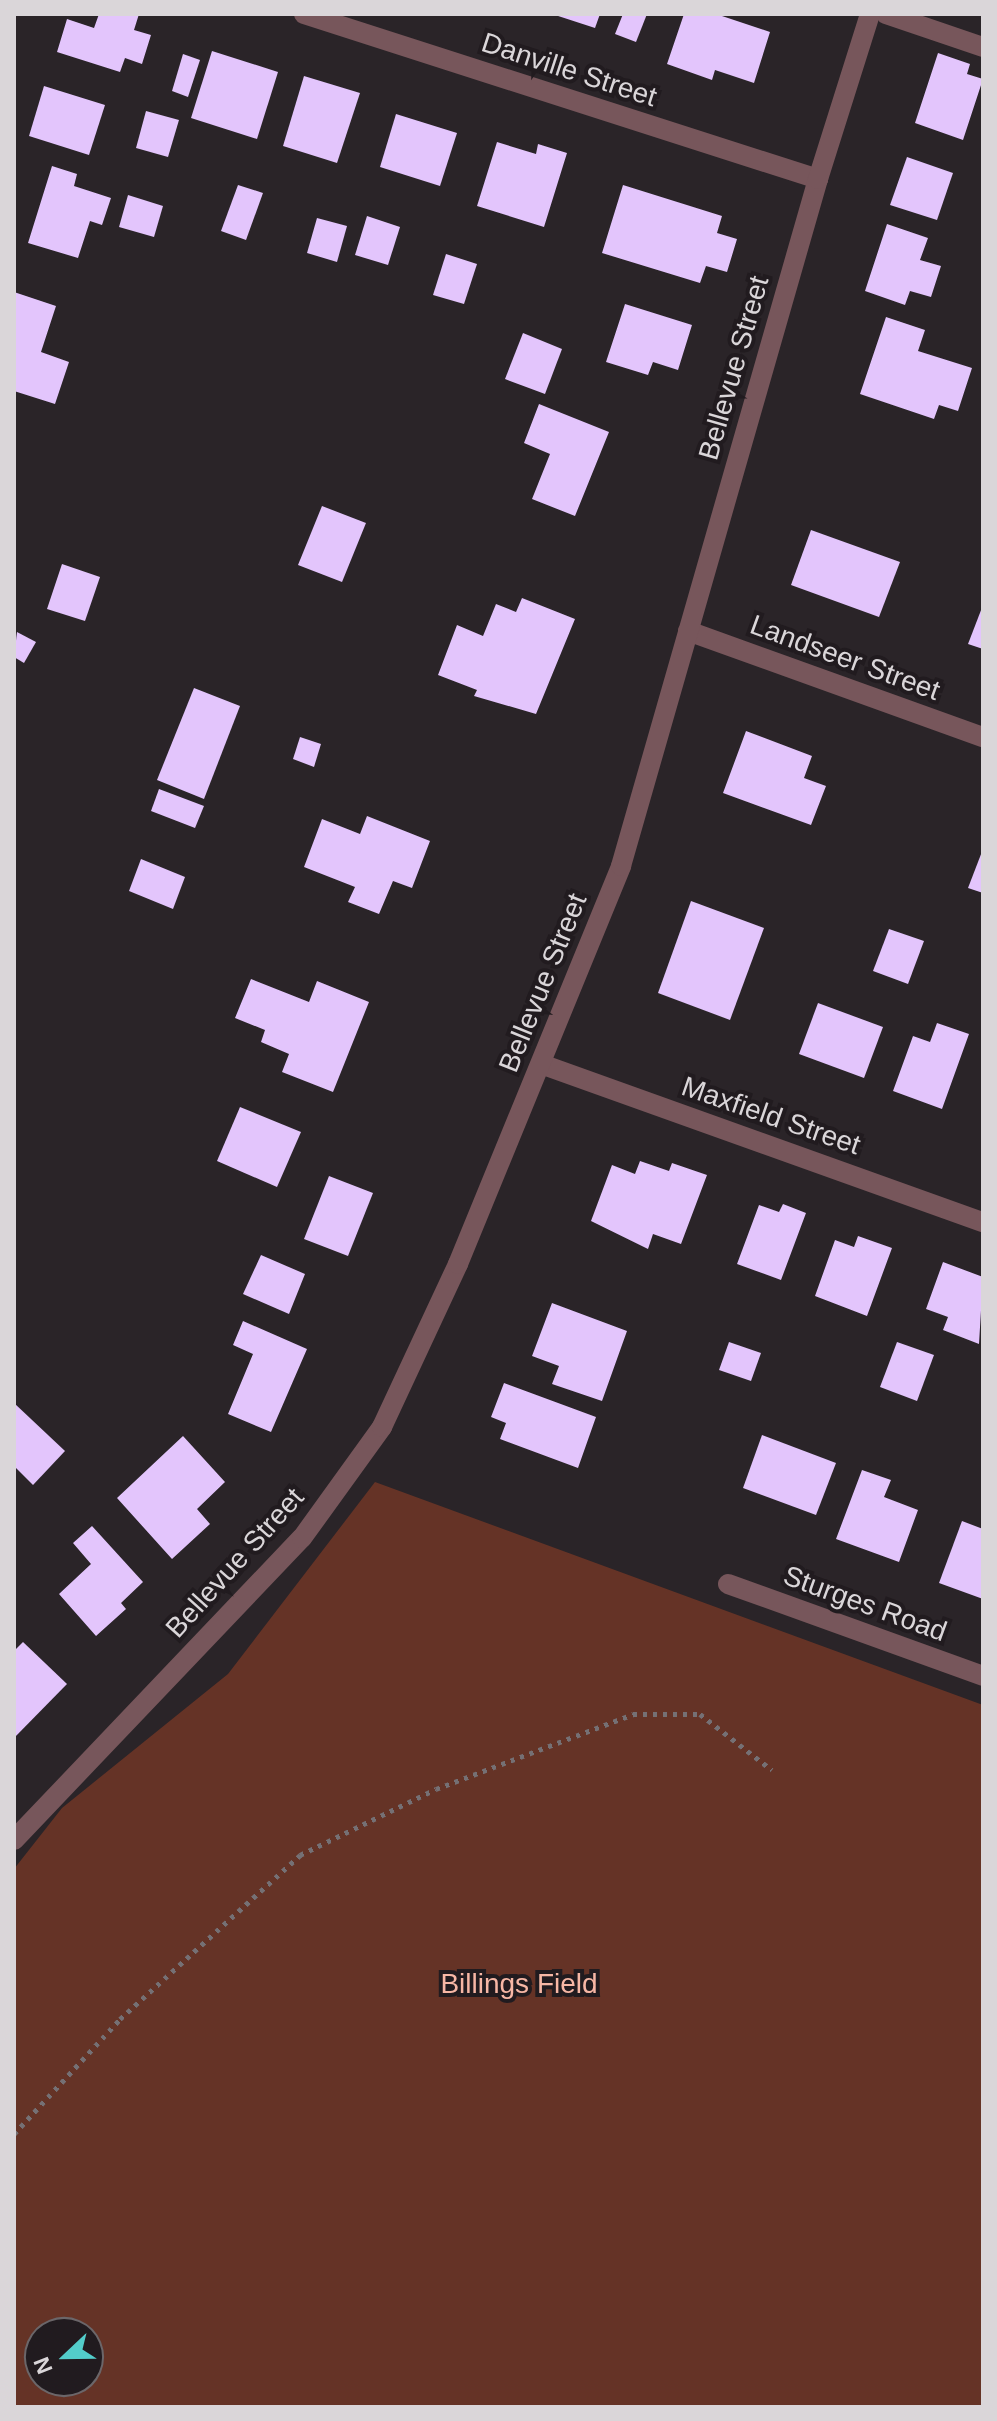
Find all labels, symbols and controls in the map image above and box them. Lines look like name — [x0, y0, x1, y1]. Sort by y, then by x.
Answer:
street label: Danville Street — [477, 26, 661, 114]
street label: Bellevue Street — [692, 272, 776, 464]
street label: Landseer Street — [746, 608, 944, 708]
street label: Bellevue Street — [492, 889, 594, 1077]
street label: Maxfield Street — [677, 1070, 865, 1162]
street label: Bellevue Street — [159, 1481, 311, 1645]
street label: Sturges Road — [779, 1559, 951, 1649]
park label: Billings Field — [440, 1967, 598, 2001]
north arrow — [24, 2317, 104, 2397]
text: N — [29, 2353, 58, 2377]

